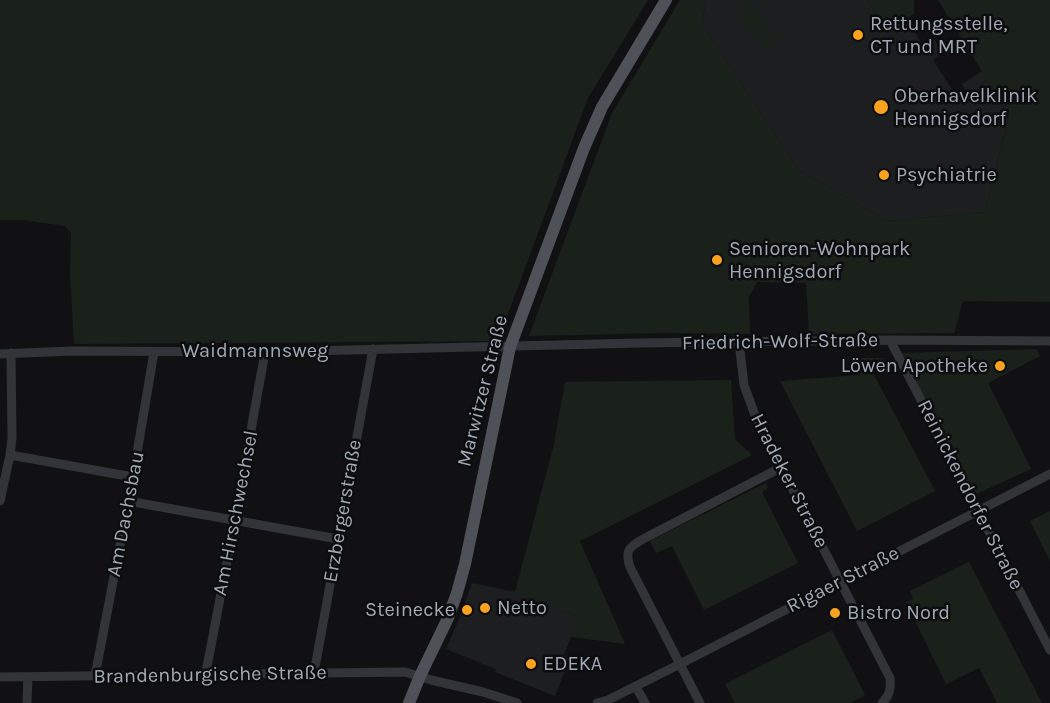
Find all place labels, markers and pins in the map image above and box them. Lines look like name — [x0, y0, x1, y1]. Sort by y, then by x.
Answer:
place label: Rettungsstelle, CT und MRT — [870, 12, 1007, 59]
marker: Rettungsstelle, CT und MRT — [851, 28, 865, 42]
place label: Oberhavelklinik Hennigsdorf — [894, 84, 1037, 131]
marker: Oberhavelklinik Hennigsdorf — [872, 98, 890, 116]
place label: Psychiatrie — [896, 163, 997, 187]
marker: Psychiatrie — [877, 168, 891, 182]
place label: Senioren-Wohnpark Hennigsdorf — [729, 237, 910, 284]
marker: Senioren-Wohnpark Hennigsdorf — [710, 253, 724, 267]
place label: Löwen Apotheke — [841, 354, 988, 378]
marker: Löwen Apotheke — [993, 359, 1007, 373]
place label: Netto — [497, 596, 547, 620]
place label: Steinecke — [365, 598, 455, 622]
marker: Netto — [478, 601, 492, 615]
place label: Bistro Nord — [847, 601, 950, 625]
marker: Steinecke — [460, 603, 474, 617]
marker: Bistro Nord — [828, 606, 842, 620]
place label: EDEKA — [543, 652, 602, 676]
marker: EDEKA — [524, 657, 538, 671]

